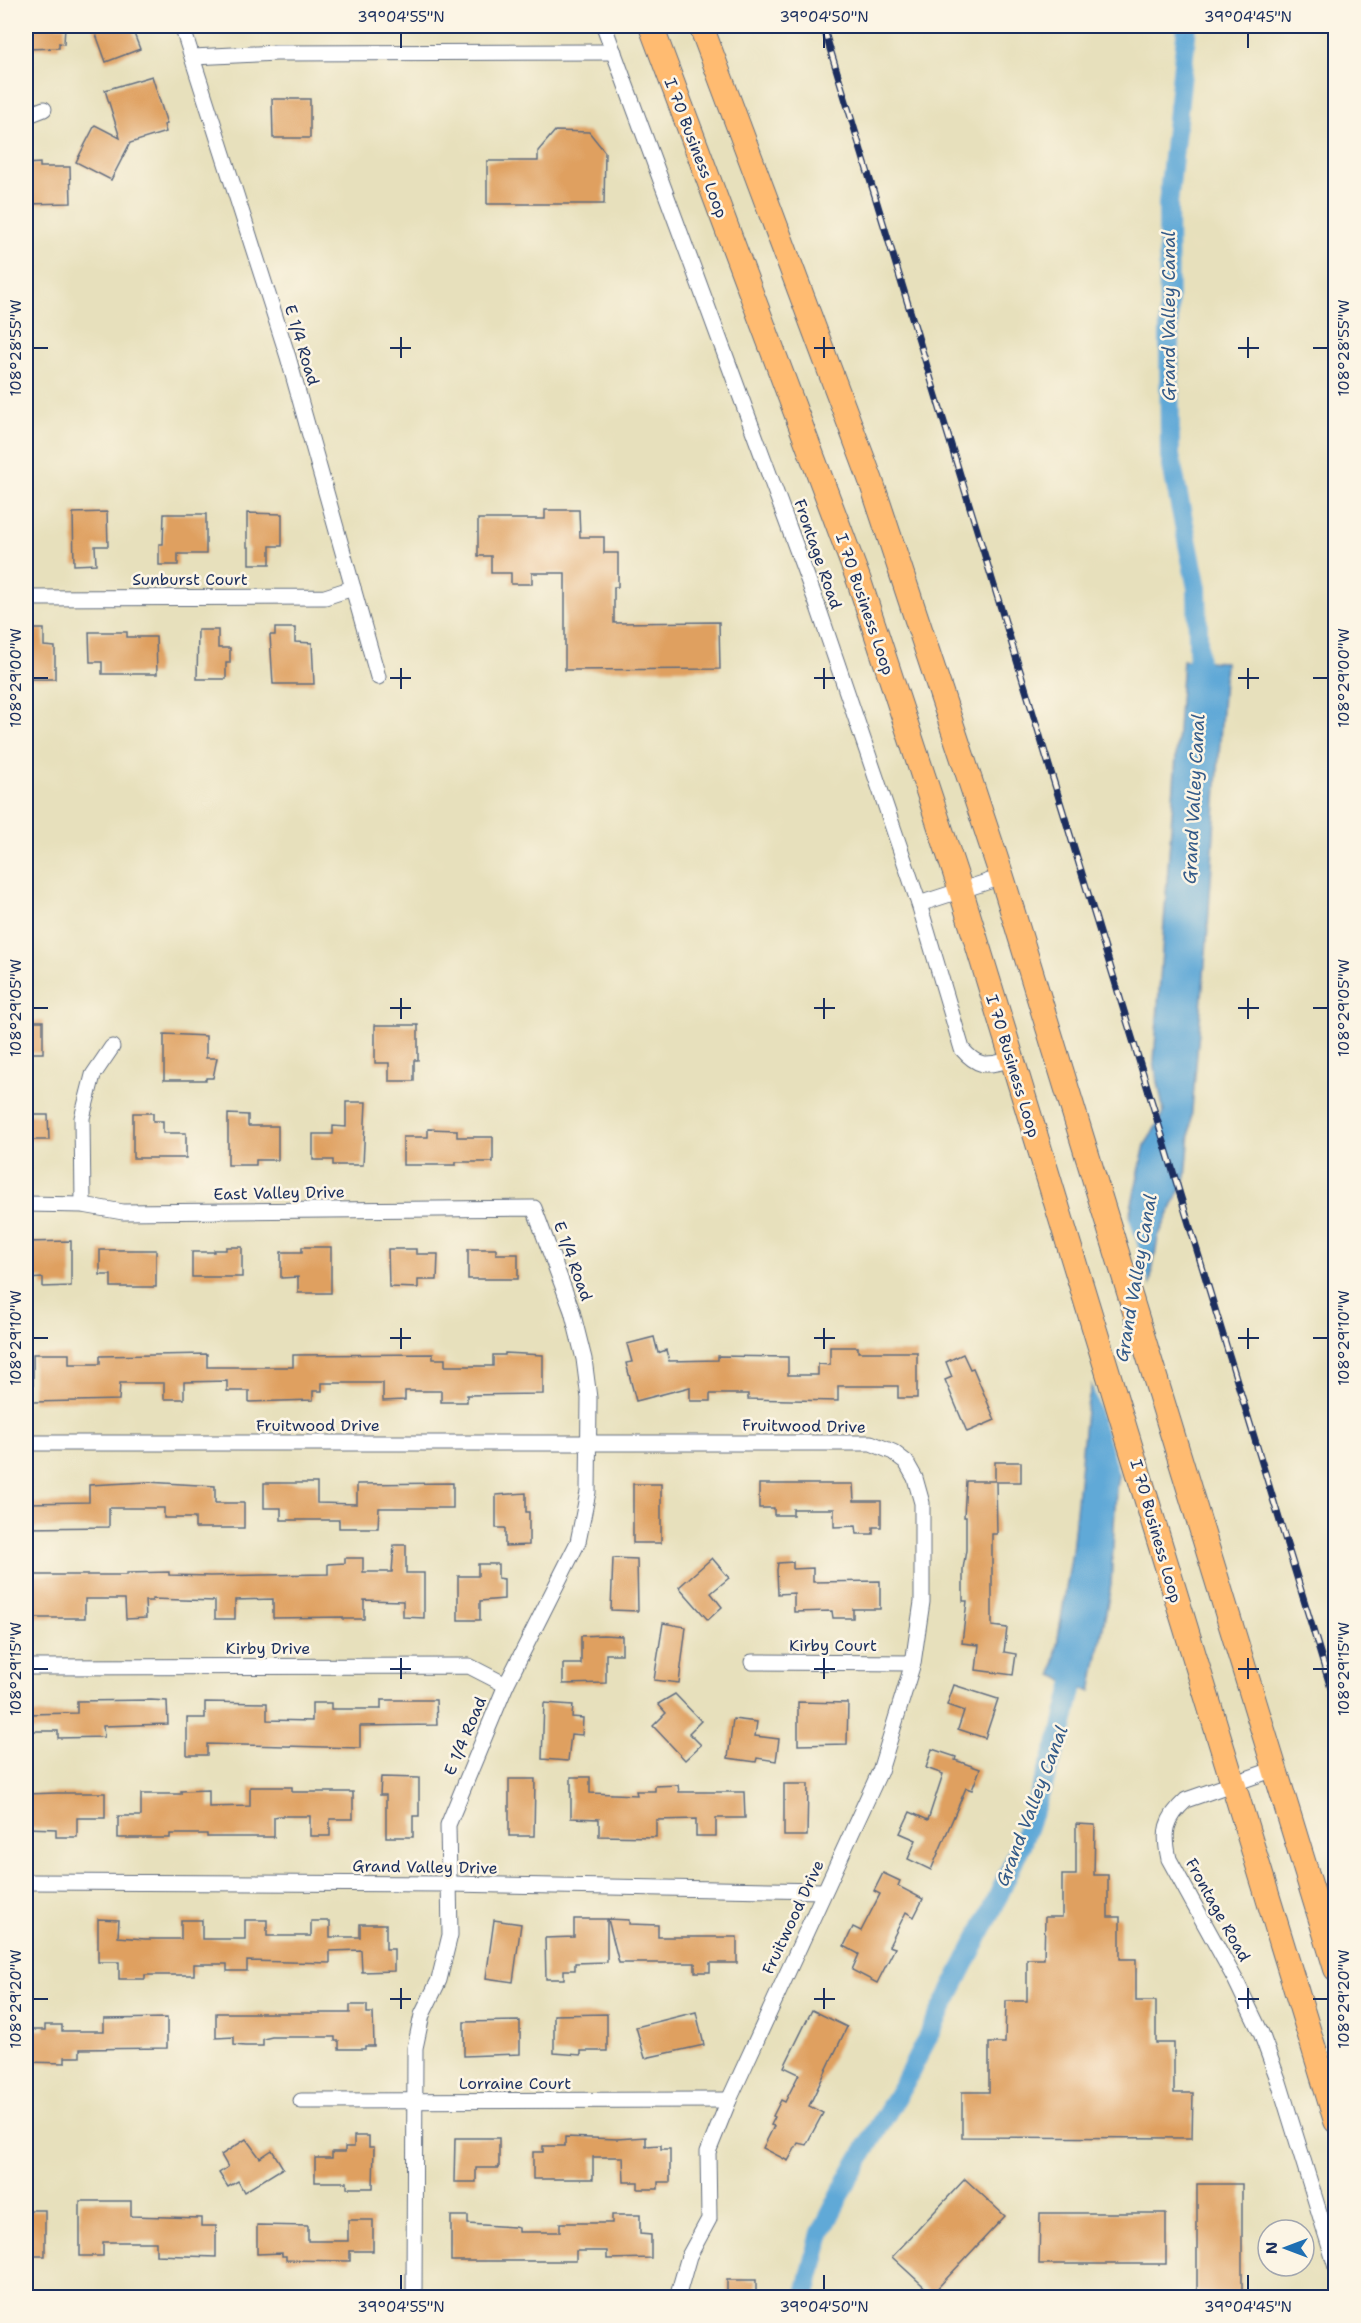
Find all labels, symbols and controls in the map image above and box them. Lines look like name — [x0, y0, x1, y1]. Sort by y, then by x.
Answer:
text: 39°04'55"N — [357, 7, 445, 27]
text: 39°04'50"N — [779, 7, 869, 27]
text: 39°04'45"N — [1204, 7, 1292, 27]
street label: I 70 Business Loop — [660, 75, 732, 221]
water label: Grand Valley Canal — [1157, 231, 1181, 401]
text: 108°28'55"W — [6, 299, 26, 397]
text: 108°28'55"W — [1334, 299, 1354, 397]
street label: E 1/4 Road — [280, 302, 324, 388]
street label: Frontage Road — [789, 496, 847, 612]
street label: I 70 Business Loop — [831, 530, 899, 678]
street label: Sunburst Court — [132, 569, 248, 590]
text: 108°29'00"W — [6, 628, 26, 728]
text: 108°29'00"W — [1334, 628, 1354, 728]
water label: Grand Valley Canal — [1178, 713, 1210, 885]
text: 108°29'05"W — [6, 959, 26, 1057]
text: 108°29'05"W — [1334, 959, 1354, 1057]
street label: I 70 Business Loop — [981, 992, 1045, 1140]
street label: East Valley Drive — [213, 1181, 345, 1205]
water label: Grand Valley Canal — [1109, 1192, 1163, 1364]
street label: E 1/4 Road — [549, 1218, 597, 1304]
text: 108°29'10"W — [6, 1290, 26, 1386]
text: 108°29'10"W — [1334, 1290, 1354, 1386]
street label: Fruitwood Drive — [742, 1414, 866, 1438]
street label: Fruitwood Drive — [256, 1415, 380, 1436]
street label: I 70 Business Loop — [1125, 1457, 1187, 1605]
text: 108°29'15"W — [6, 1622, 26, 1716]
text: 108°29'15"W — [1334, 1622, 1354, 1716]
street label: Kirby Court — [789, 1635, 877, 1656]
street label: Kirby Drive — [226, 1638, 310, 1659]
street label: E 1/4 Road — [439, 1693, 491, 1779]
water label: Grand Valley Canal — [990, 1722, 1074, 1890]
street label: Grand Valley Drive — [352, 1855, 498, 1879]
street label: Frontage Road — [1181, 1855, 1255, 1965]
street label: Fruitwood Drive — [757, 1856, 829, 1978]
text: 108°29'20"W — [6, 1949, 26, 2049]
text: 108°29'20"W — [1334, 1949, 1354, 2049]
street label: Lorraine Court — [459, 2073, 571, 2094]
north arrow — [1256, 2218, 1316, 2278]
text: N — [1261, 2242, 1282, 2254]
text: 39°04'55"N — [357, 2297, 445, 2317]
text: 39°04'50"N — [779, 2297, 869, 2317]
text: 39°04'45"N — [1204, 2297, 1292, 2317]

